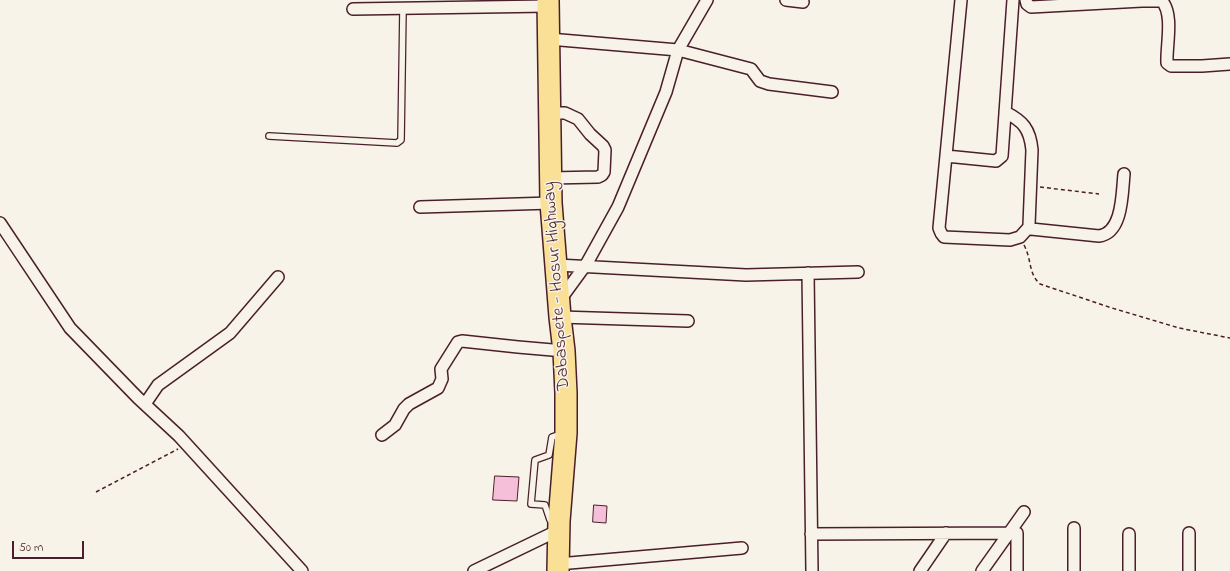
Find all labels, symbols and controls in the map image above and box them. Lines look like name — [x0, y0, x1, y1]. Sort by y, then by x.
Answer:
street label: Dabaspete - Hosur Highway — [540, 181, 576, 391]
scale bar — [14, 533, 86, 559]
text: 50 m — [19, 539, 43, 557]

